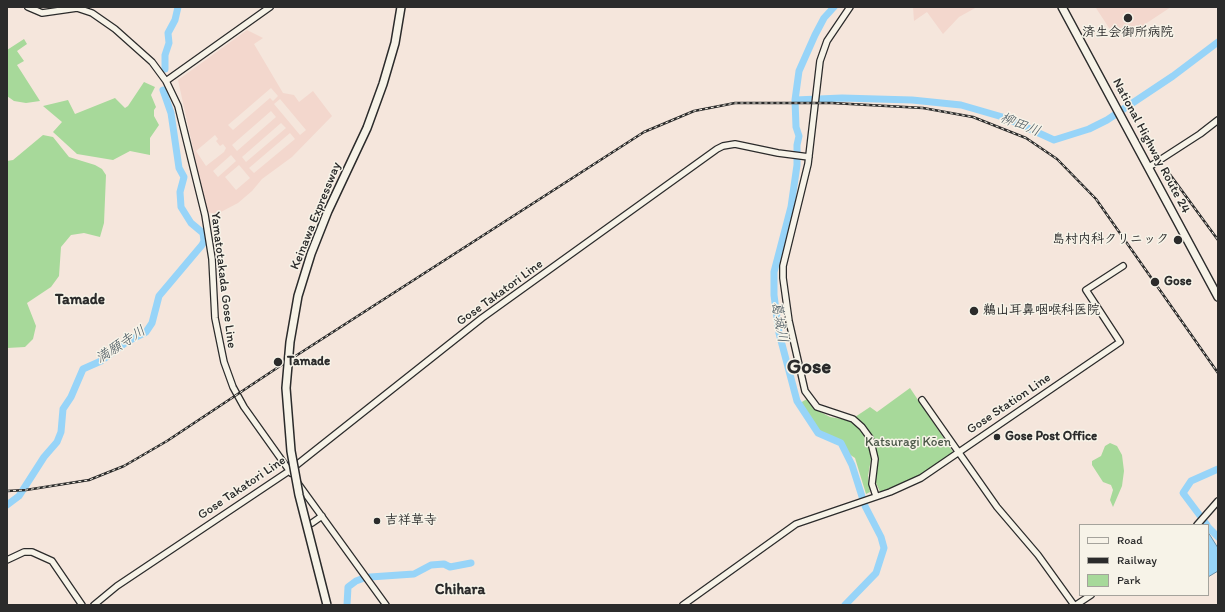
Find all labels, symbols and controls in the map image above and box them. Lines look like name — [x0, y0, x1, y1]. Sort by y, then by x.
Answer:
marker: 済生会御所病院 — [1122, 12, 1134, 24]
place label: 済生会御所病院 — [1083, 25, 1173, 41]
street label: National Highway Route 24 — [1109, 76, 1193, 216]
water label: 柳田川 — [997, 109, 1043, 141]
street label: Keinawa Expressway — [287, 160, 345, 272]
street label: Yamatotakada Gose Line — [207, 211, 239, 349]
place label: 島村内科クリニック — [1052, 232, 1169, 248]
marker: 島村内科クリニック — [1172, 234, 1184, 246]
street label: Gose Takatori Line — [454, 257, 546, 329]
place label: Gose — [1164, 274, 1192, 290]
marker: Gose — [1149, 276, 1161, 288]
district label: Tamade — [55, 291, 105, 309]
water label: 葛城川 — [767, 300, 791, 344]
place label: 鵜山耳鼻咽喉科医院 — [983, 303, 1100, 319]
marker: 鵜山耳鼻咽喉科医院 — [968, 305, 980, 317]
water label: 満願寺川 — [93, 323, 149, 367]
place label: Tamade — [287, 354, 330, 370]
district label: Gose — [787, 355, 831, 381]
marker: Tamade — [272, 356, 284, 368]
street label: Gose Station Line — [964, 370, 1054, 438]
place label: Gose Post Office — [1005, 429, 1097, 445]
marker: Gose Post Office — [992, 432, 1002, 442]
park label: Katsuragi Kōen — [865, 435, 951, 451]
street label: Gose Takatori Line — [195, 453, 289, 523]
place label: 吉祥草寺 — [385, 513, 437, 529]
marker: 吉祥草寺 — [372, 516, 382, 526]
legend — [1079, 524, 1209, 596]
text: Road — [1117, 533, 1143, 547]
text: Railway — [1117, 553, 1157, 567]
text: Park — [1117, 573, 1141, 587]
district label: Chihara — [435, 581, 485, 599]

